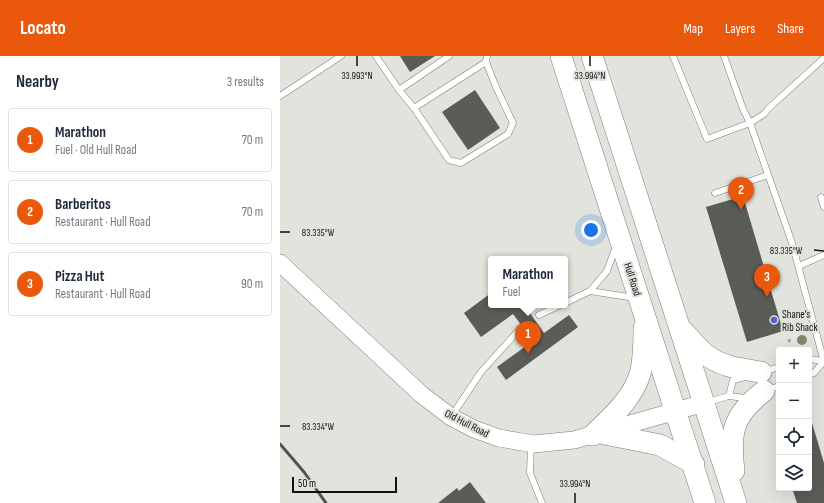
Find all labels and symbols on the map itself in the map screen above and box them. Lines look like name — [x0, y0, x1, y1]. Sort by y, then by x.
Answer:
text: 33.993°N — [341, 70, 373, 82]
text: 33.994°N — [575, 70, 605, 82]
pin: 2 — [728, 177, 754, 210]
your location — [581, 220, 601, 240]
text: 83.335°W — [302, 227, 335, 239]
text: 83.335°W — [770, 245, 803, 257]
street label: Hull Road — [621, 261, 644, 298]
pin: 3 — [754, 264, 780, 297]
place label: Shane’s Rib Shack — [782, 308, 818, 334]
marker: Shane’s Rib Shack — [769, 315, 779, 325]
pin: 1 — [515, 321, 541, 354]
street label: Old Hull Road — [442, 407, 492, 440]
text: 83.334°W — [302, 421, 335, 433]
scale bar — [292, 475, 397, 494]
text: 33.994°N — [560, 478, 590, 490]

